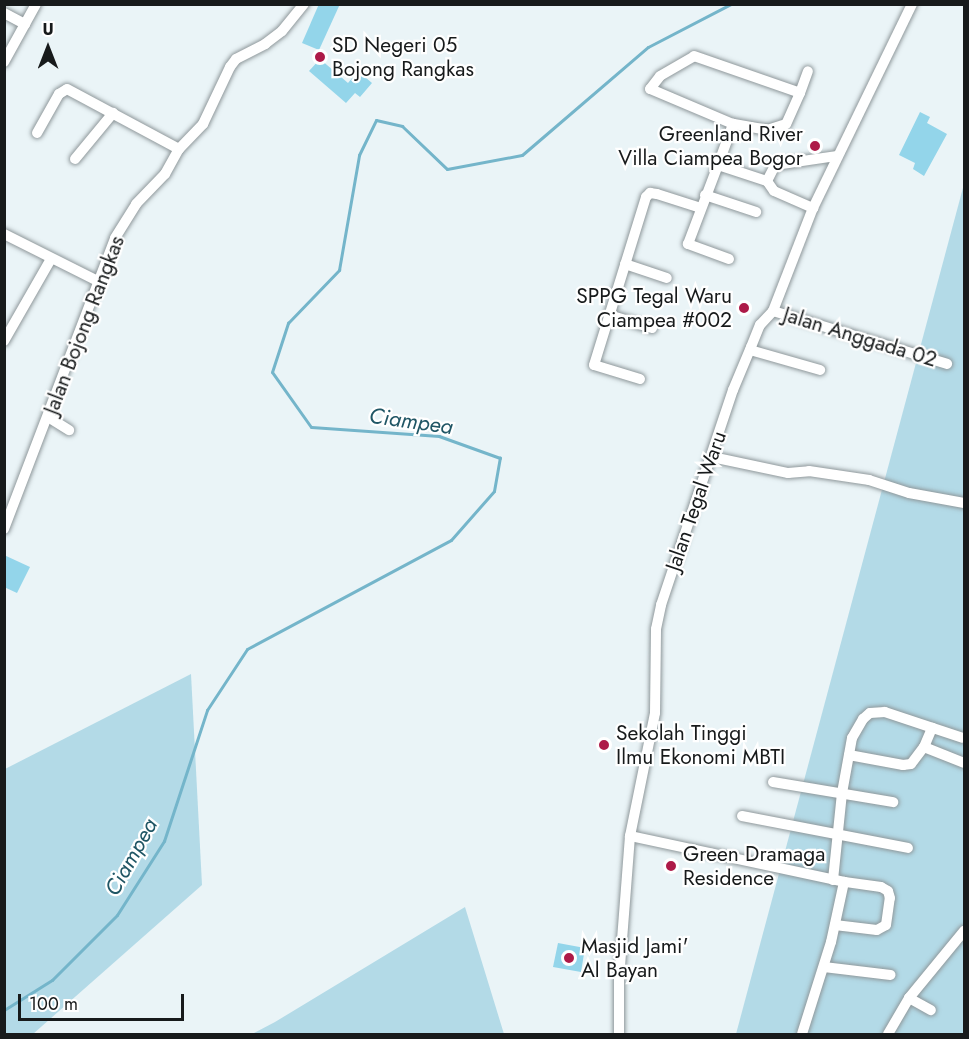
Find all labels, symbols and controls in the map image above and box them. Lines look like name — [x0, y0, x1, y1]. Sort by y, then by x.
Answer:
north arrow — [18, 18, 78, 78]
text: U — [42, 18, 54, 41]
place label: SD Negeri 05 Bojong Rangkas — [332, 32, 474, 82]
marker: SD Negeri 05 Bojong Rangkas — [313, 50, 327, 64]
place label: Greenland River Villa Ciampea Bogor — [618, 121, 803, 171]
marker: Greenland River Villa Ciampea Bogor — [808, 139, 822, 153]
street label: Jalan Bojong Rangkas — [38, 232, 130, 418]
place label: SPPG Tegal Waru Ciampea #002 — [576, 283, 732, 333]
marker: SPPG Tegal Waru Ciampea #002 — [737, 301, 751, 315]
street label: Jalan Anggada 02 — [780, 302, 940, 372]
water label: Ciampea — [367, 402, 455, 440]
street label: Jalan Tegal Waru — [660, 428, 732, 574]
place label: Sekolah Tinggi Ilmu Ekonomi MBTI — [616, 720, 785, 770]
marker: Sekolah Tinggi Ilmu Ekonomi MBTI — [597, 738, 611, 752]
water label: Ciampea — [99, 814, 163, 900]
place label: Green Dramaga Residence — [683, 841, 825, 891]
marker: Green Dramaga Residence — [664, 859, 678, 873]
place label: Masjid Jami' Al Bayan — [581, 933, 689, 983]
marker: Masjid Jami' Al Bayan — [562, 951, 576, 965]
scale bar — [21, 982, 188, 1020]
text: 100 m — [29, 991, 78, 1017]

